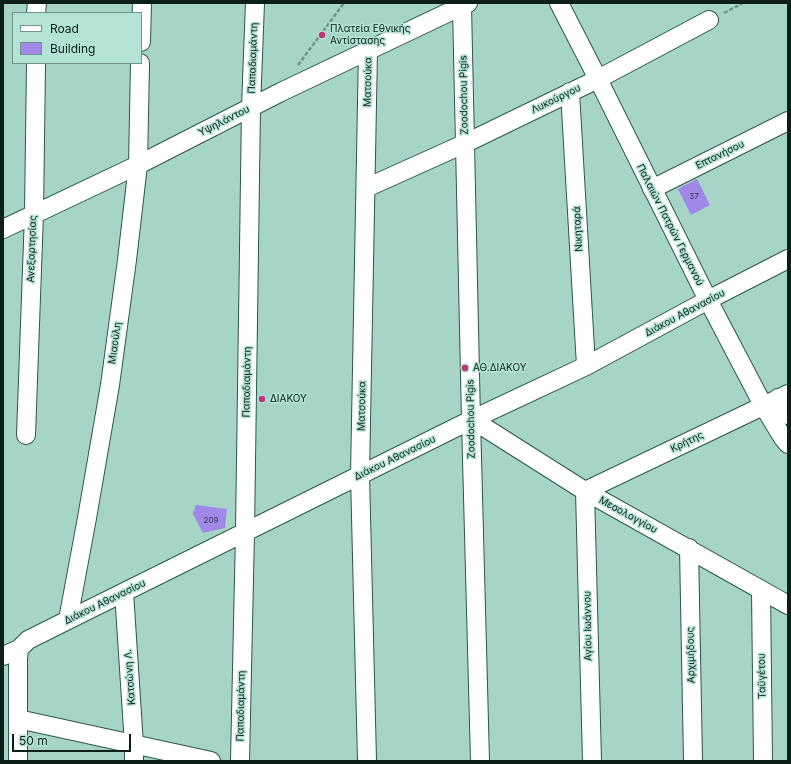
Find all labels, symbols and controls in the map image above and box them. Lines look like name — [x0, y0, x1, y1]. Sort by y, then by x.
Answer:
legend — [12, 12, 142, 64]
text: Road — [50, 21, 79, 36]
street label: Παπαδιαμάντη — [246, 22, 260, 94]
place label: Πλατεία Εθνικής Αντίστασης — [330, 23, 410, 46]
marker: Πλατεία Εθνικής Αντίστασης — [317, 30, 327, 40]
text: Building — [50, 41, 95, 56]
street label: Zoodochou Pigis — [457, 55, 471, 135]
street label: Ματσούκα — [362, 57, 374, 107]
street label: Λυκούργου — [529, 82, 583, 116]
street label: Υψηλάντου — [196, 103, 252, 139]
street label: Επτανήσου — [694, 138, 746, 172]
street label: Παλαιών Πατρών Γερμανού — [634, 162, 706, 288]
house number: 37 — [689, 192, 699, 202]
street label: Νικηταρά — [571, 206, 585, 252]
street label: Ανεξαρτησίας — [25, 215, 39, 283]
street label: Διάκου Αθανασίου — [643, 287, 727, 339]
street label: Μιαούλη — [106, 321, 124, 365]
street label: Παπαδιαμάντη — [240, 346, 254, 418]
place label: ΑΘ.ΔΙΑΚΟΥ — [473, 362, 527, 374]
marker: ΑΘ.ΔΙΑΚΟΥ — [460, 363, 470, 373]
street label: Zoodochou Pigis — [464, 379, 478, 459]
street label: Ματσούκα — [356, 381, 368, 431]
place label: ΔΙΑΚΟΥ — [270, 393, 307, 405]
marker: ΔΙΑΚΟΥ — [257, 394, 267, 404]
street label: Κρήτης — [669, 429, 705, 455]
street label: Διάκου Αθανασίου — [352, 433, 438, 483]
street label: Μεσολογγίου — [597, 494, 659, 536]
house number: 209 — [204, 516, 218, 526]
street label: Διάκου Αθανασίου — [62, 577, 148, 627]
street label: Αγίου Ιωάννου — [581, 591, 595, 661]
street label: Αρχιμήδους — [685, 627, 697, 683]
street label: Κατσώνη Λ. — [122, 649, 138, 705]
street label: Ταϋγέτου — [756, 653, 768, 699]
street label: Παπαδιαμάντη — [234, 670, 248, 742]
scale bar — [14, 726, 133, 752]
text: 50 m — [19, 733, 48, 748]

